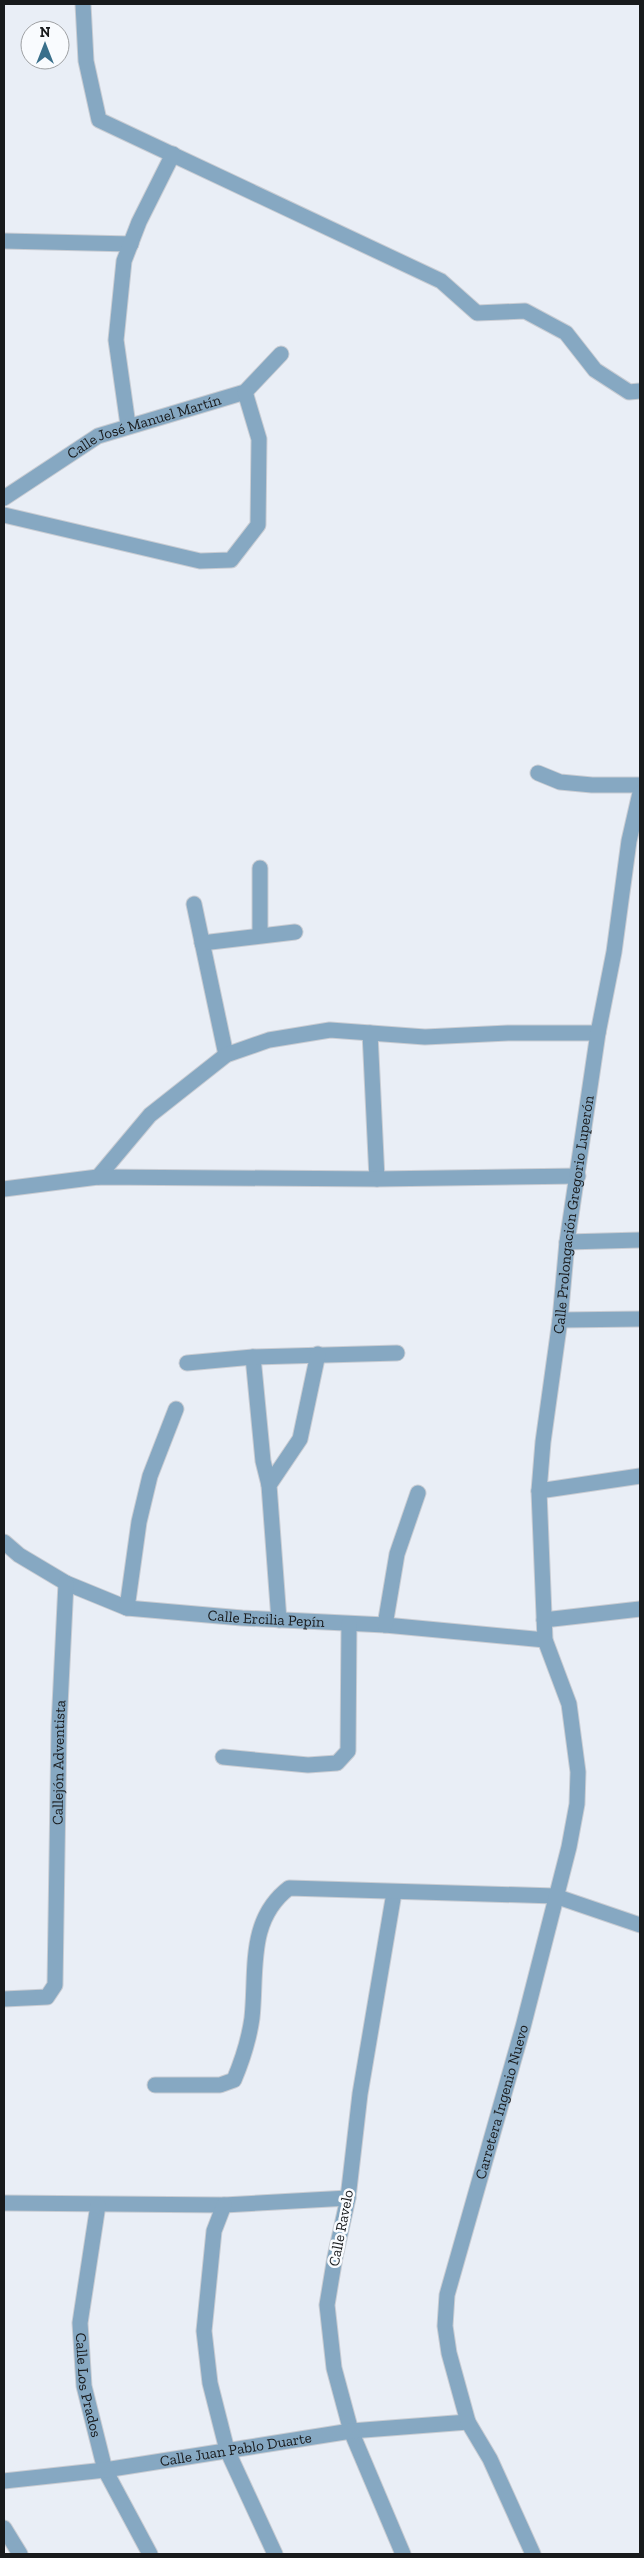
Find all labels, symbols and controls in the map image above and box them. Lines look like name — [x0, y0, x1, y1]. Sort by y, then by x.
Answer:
north arrow — [20, 20, 70, 70]
text: N — [40, 24, 51, 41]
street label: Calle José Manuel Martín — [64, 391, 224, 463]
street label: Calle Prolongación Gregorio Luperón — [549, 1094, 598, 1335]
street label: Calle Ercilia Pepín — [207, 1606, 325, 1631]
street label: Callejón Adventista — [48, 1700, 69, 1825]
street label: Carretera Ingenio Nuevo — [471, 2022, 532, 2181]
street label: Calle Ravelo — [325, 2188, 357, 2268]
street label: Calle Los Prados — [72, 2332, 105, 2439]
street label: Calle Juan Pablo Duarte — [159, 2428, 313, 2470]

